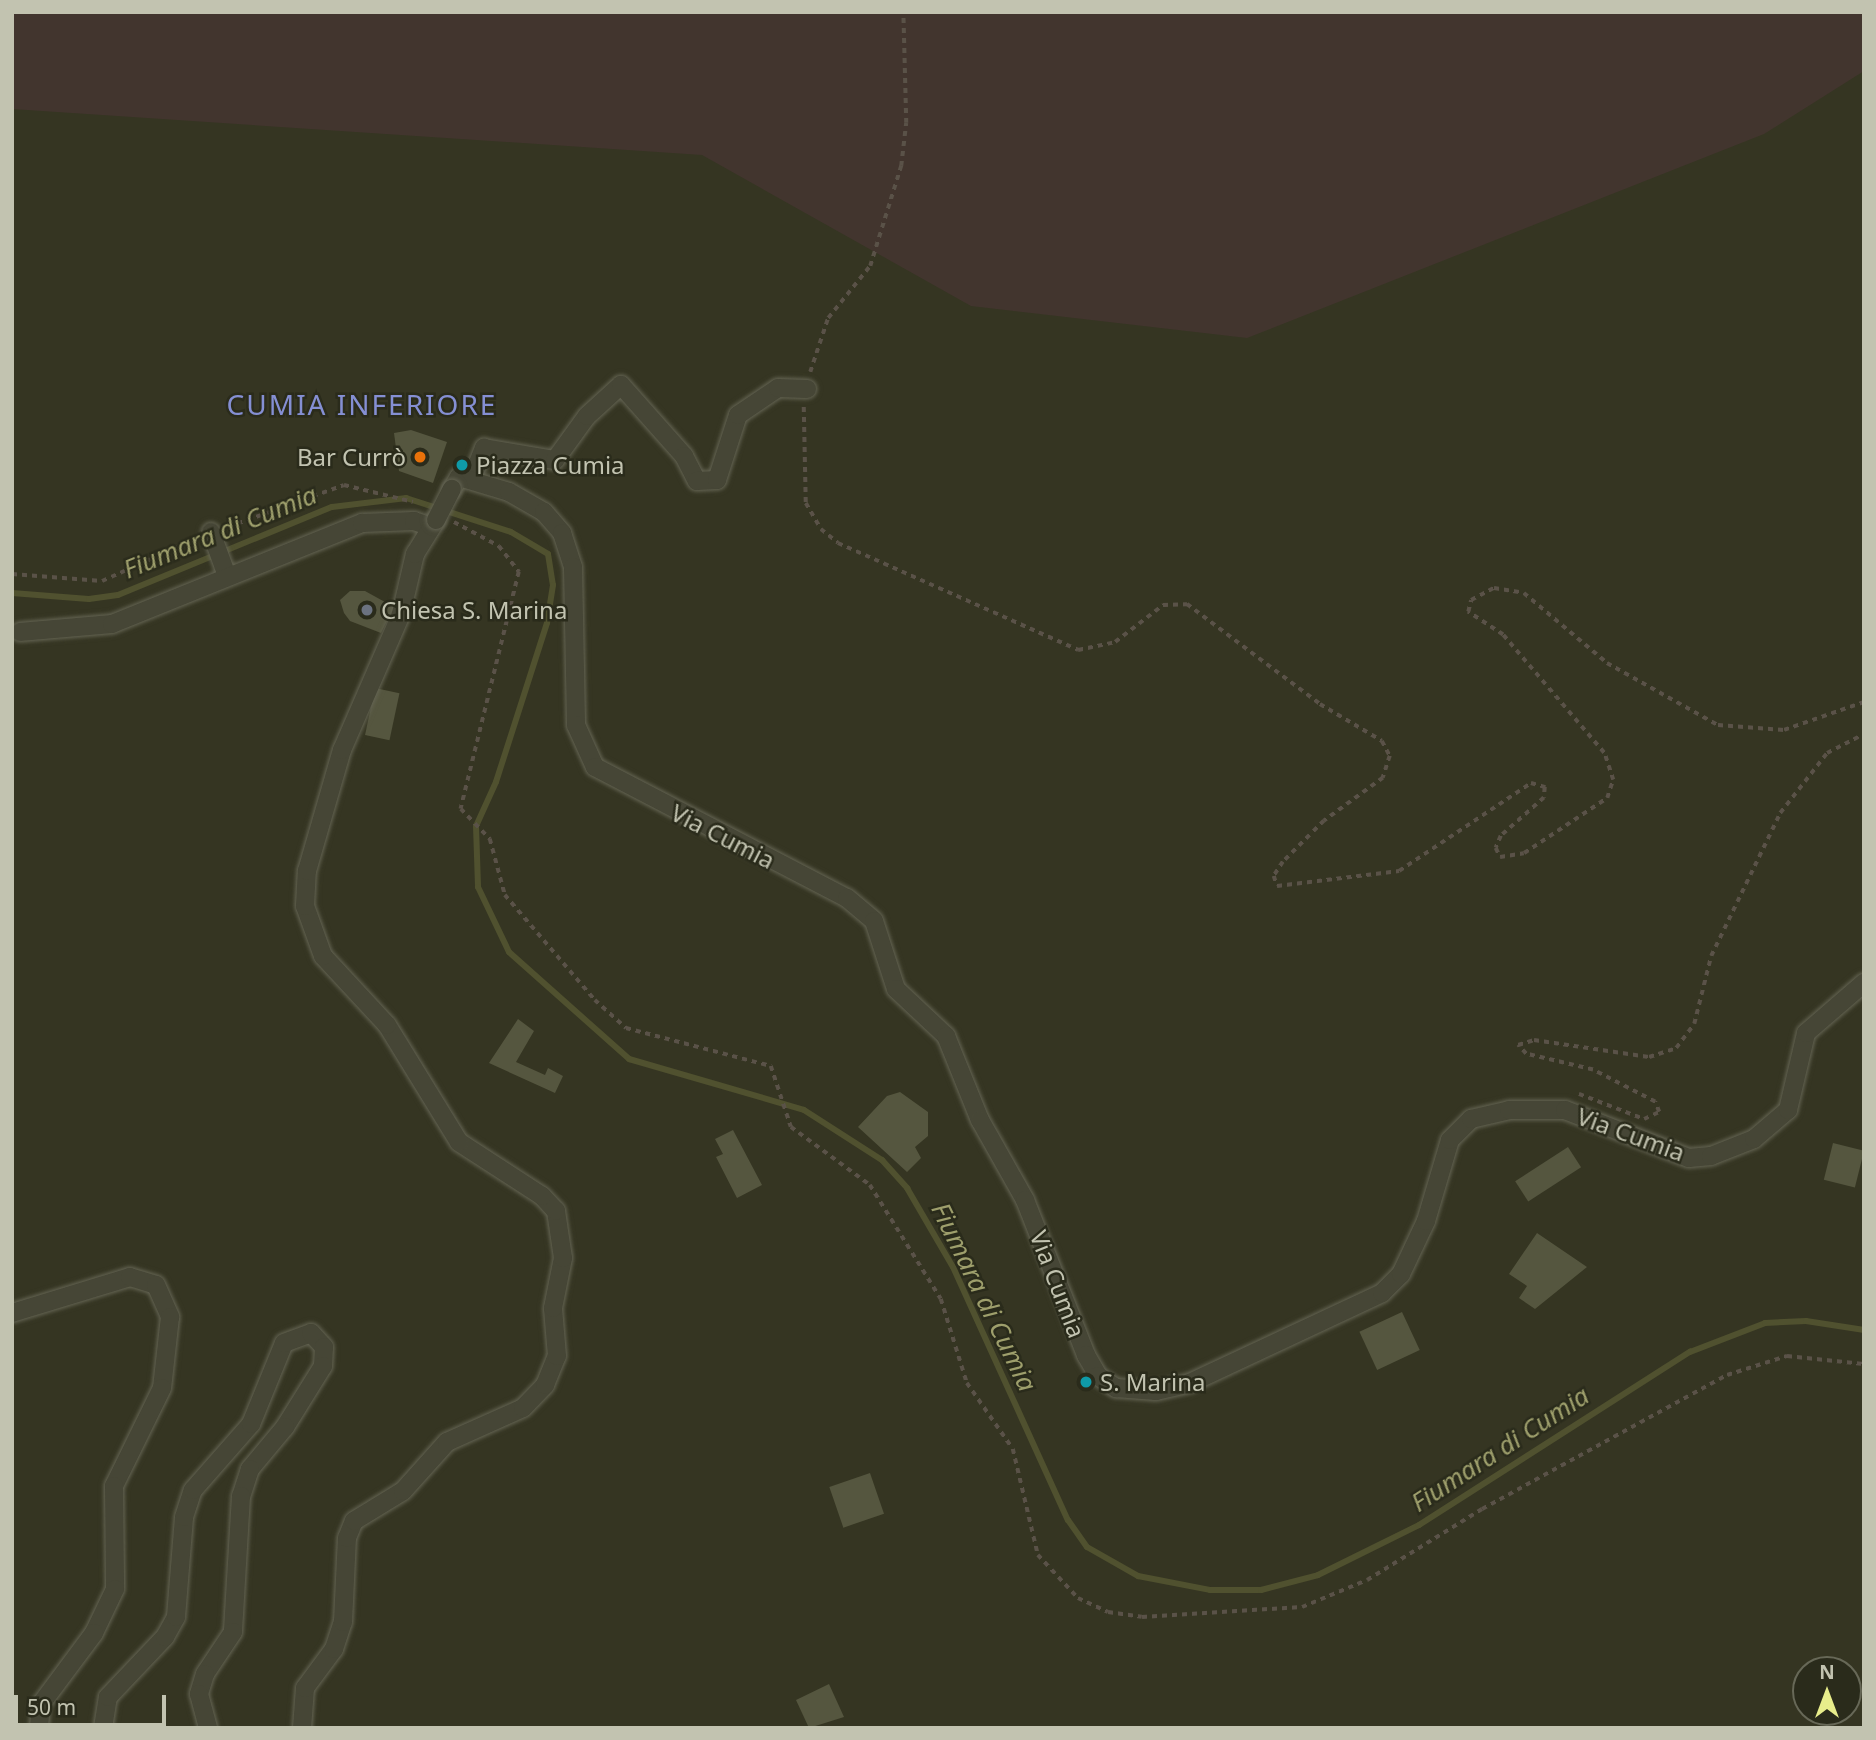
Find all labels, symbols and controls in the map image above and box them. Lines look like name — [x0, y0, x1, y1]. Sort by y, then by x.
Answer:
district label: CUMIA INFERIORE — [228, 387, 496, 421]
place label: Bar Currò — [297, 443, 406, 471]
marker: Bar Currò — [412, 449, 428, 465]
place label: Piazza Cumia — [476, 451, 625, 479]
marker: Piazza Cumia — [454, 457, 470, 473]
water label: Fiumara di Cumia — [119, 479, 321, 585]
place label: Chiesa S. Marina — [381, 596, 567, 624]
marker: Chiesa S. Marina — [359, 602, 375, 618]
street label: Via Cumia — [666, 798, 780, 874]
street label: Via Cumia — [1573, 1101, 1689, 1167]
water label: Fiumara di Cumia — [925, 1198, 1043, 1396]
street label: Via Cumia — [1024, 1226, 1092, 1342]
place label: S. Marina — [1100, 1368, 1205, 1396]
marker: S. Marina — [1078, 1374, 1094, 1390]
water label: Fiumara di Cumia — [1405, 1380, 1595, 1518]
north arrow — [1792, 1656, 1862, 1726]
text: N — [1819, 1659, 1835, 1685]
scale bar — [18, 1680, 170, 1724]
text: 50 m — [27, 1693, 76, 1721]

